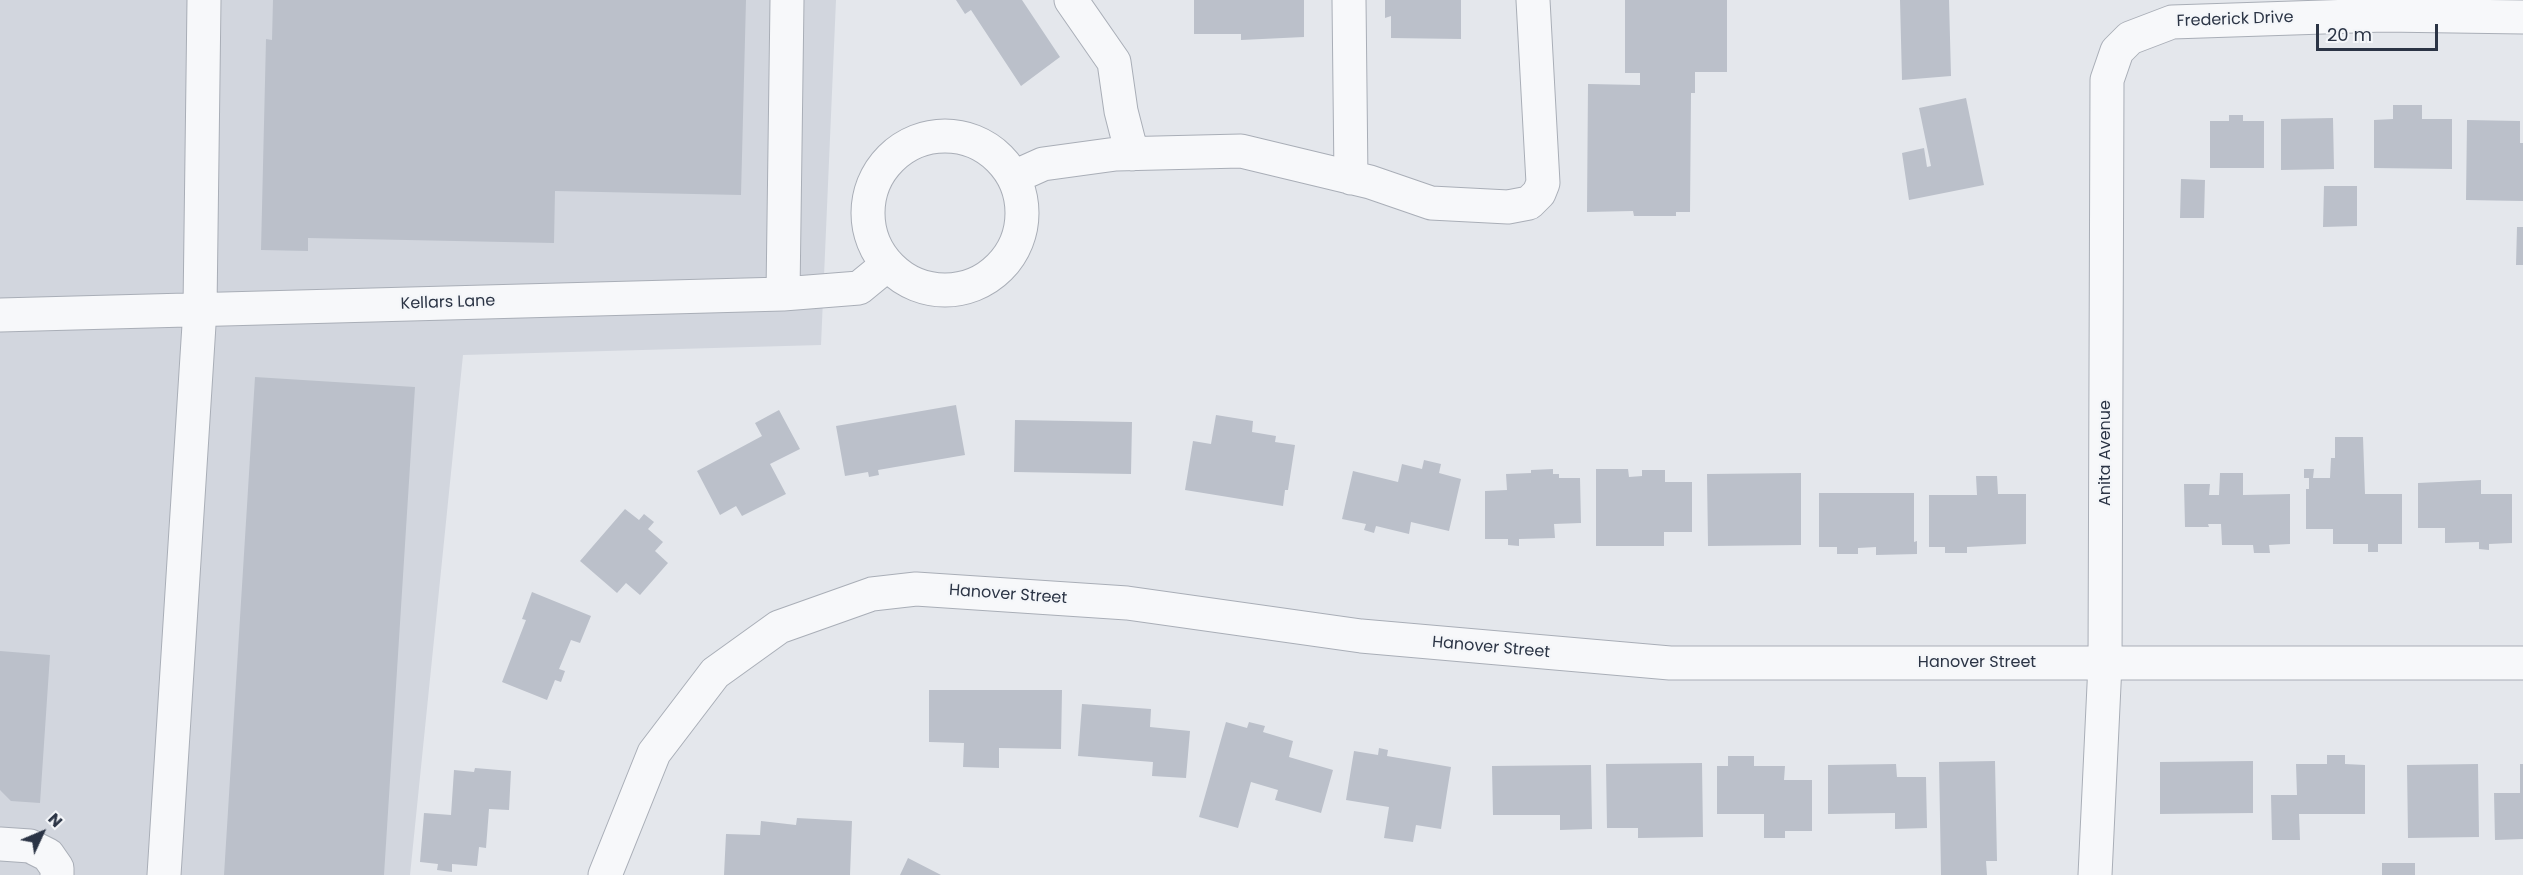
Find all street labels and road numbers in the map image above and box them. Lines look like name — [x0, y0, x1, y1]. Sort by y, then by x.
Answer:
street label: Frederick Drive — [2176, 8, 2294, 32]
street label: Kellars Lane — [400, 292, 496, 314]
street label: Anita Avenue — [2096, 400, 2116, 506]
street label: Hanover Street — [948, 581, 1068, 609]
street label: Hanover Street — [1431, 633, 1551, 663]
street label: Hanover Street — [1918, 653, 2036, 673]

